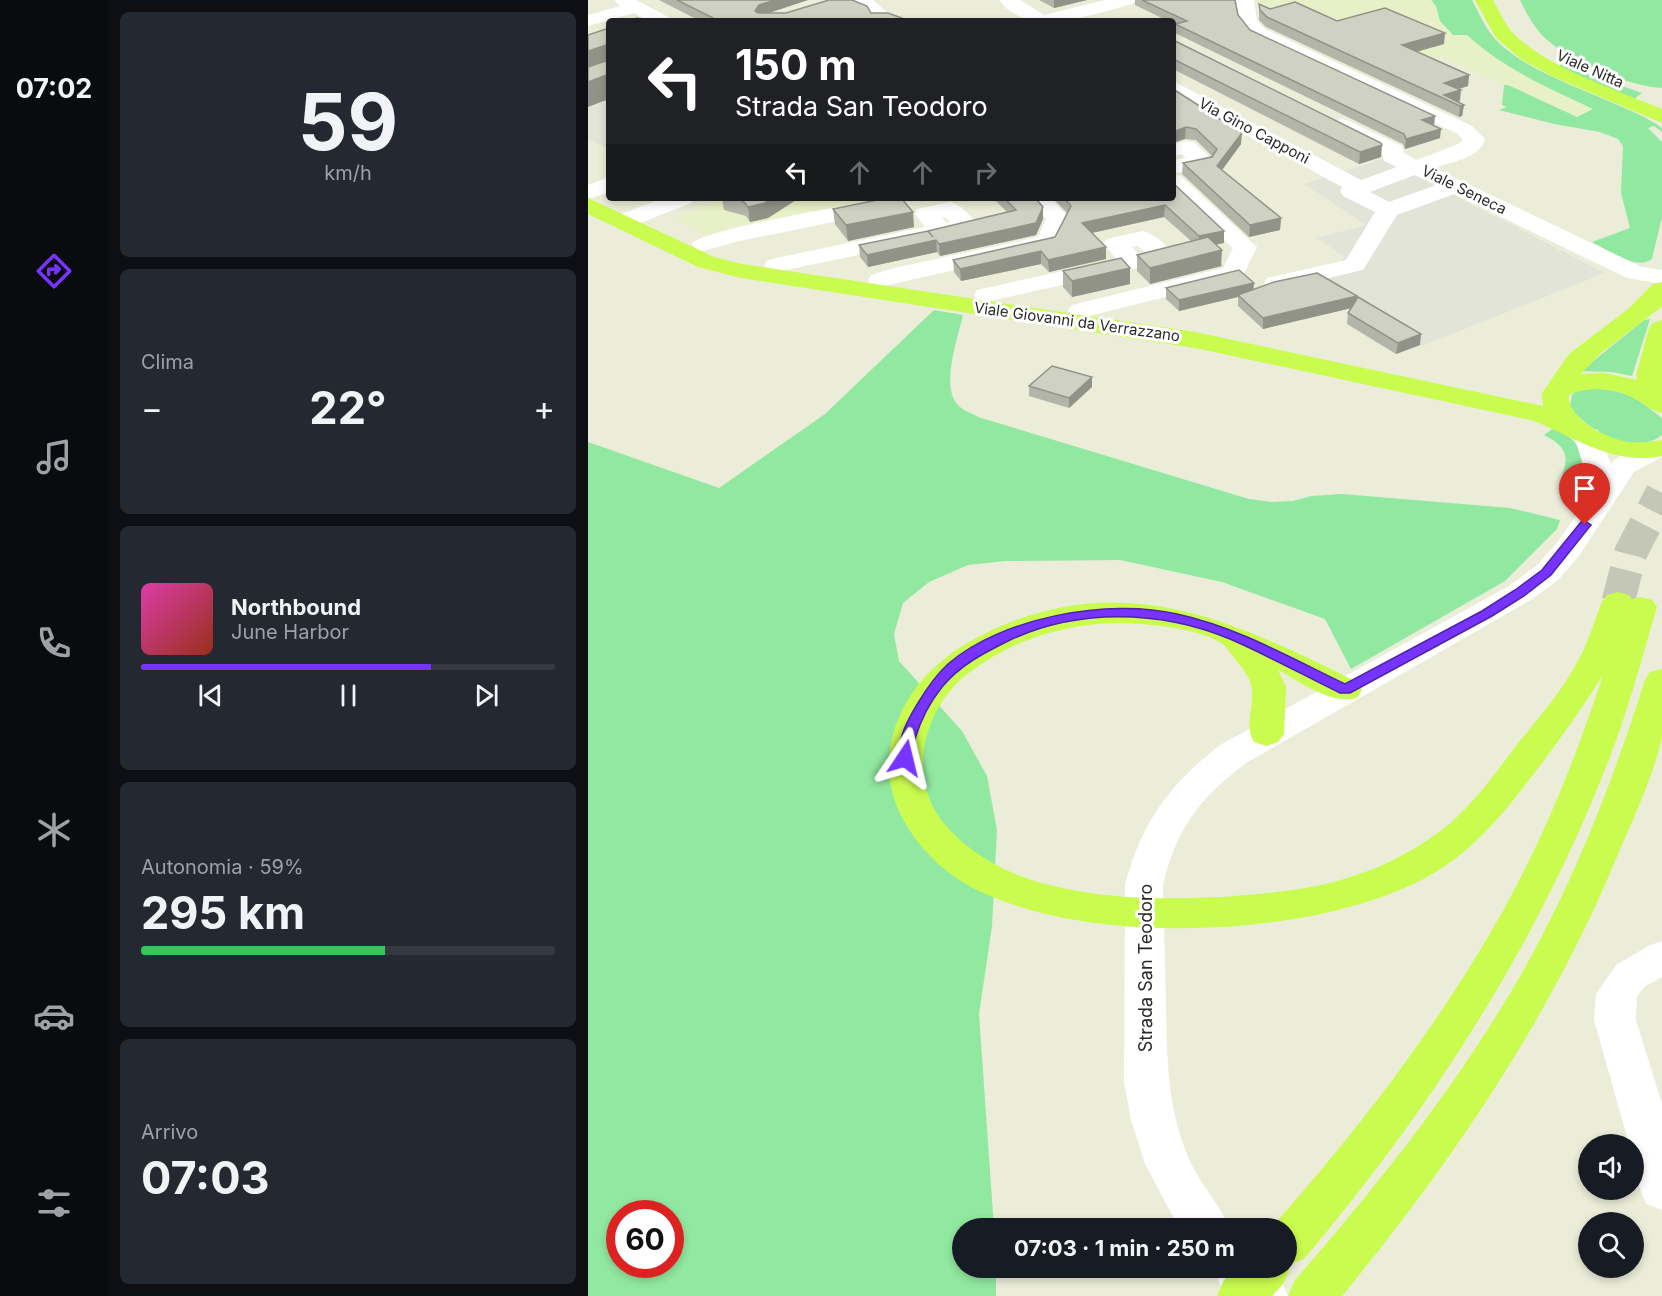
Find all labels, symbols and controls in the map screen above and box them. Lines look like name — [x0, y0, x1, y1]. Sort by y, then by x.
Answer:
text: 150 m — [735, 39, 857, 90]
icon: left — [636, 42, 714, 120]
street label: Viale Nitta — [1554, 45, 1627, 92]
text: 07:02 — [16, 72, 92, 105]
text: 59 — [298, 74, 398, 169]
text: Strada San Teodoro — [735, 90, 988, 123]
street label: Via Gino Capponi — [1196, 93, 1313, 168]
icon: left — [780, 156, 813, 189]
icon: ahead — [843, 156, 876, 189]
icon: ahead — [906, 156, 939, 189]
icon: right — [969, 156, 1002, 189]
text: km/h — [324, 161, 372, 185]
street label: Viale Seneca — [1419, 161, 1510, 218]
icon: directions — [33, 250, 75, 292]
street label: Viale Giovanni da Verrazzano — [973, 298, 1181, 345]
text: Clima — [141, 350, 194, 374]
text: 22° — [309, 380, 387, 435]
text: − — [141, 388, 163, 428]
text: + — [533, 388, 555, 428]
icon: music — [33, 436, 75, 478]
pin — [1559, 463, 1610, 525]
icon: arrive — [1568, 472, 1601, 505]
text: Northbound — [231, 594, 361, 620]
text: June Harbor — [231, 620, 349, 644]
icon: phone — [33, 622, 75, 664]
icon: previous — [194, 679, 227, 712]
icon: pause — [332, 679, 365, 712]
icon: next — [470, 679, 503, 712]
position arrow — [873, 726, 937, 790]
icon: climate — [33, 809, 75, 851]
text: Autonomia · 59% — [141, 855, 304, 879]
street label: Strada San Teodoro — [1135, 884, 1156, 1052]
text: 295 km — [141, 885, 305, 940]
icon: car — [33, 995, 75, 1037]
text: Arrivo — [141, 1120, 198, 1144]
map controls — [1578, 1134, 1644, 1278]
button: sound — [1578, 1134, 1644, 1200]
text: 07:03 — [141, 1150, 270, 1205]
icon: filters — [33, 1182, 75, 1224]
speed limit sign: 60 — [606, 1200, 684, 1278]
button: search — [1578, 1212, 1644, 1278]
text: 07:03 · 1 min · 250 m — [1014, 1235, 1235, 1261]

